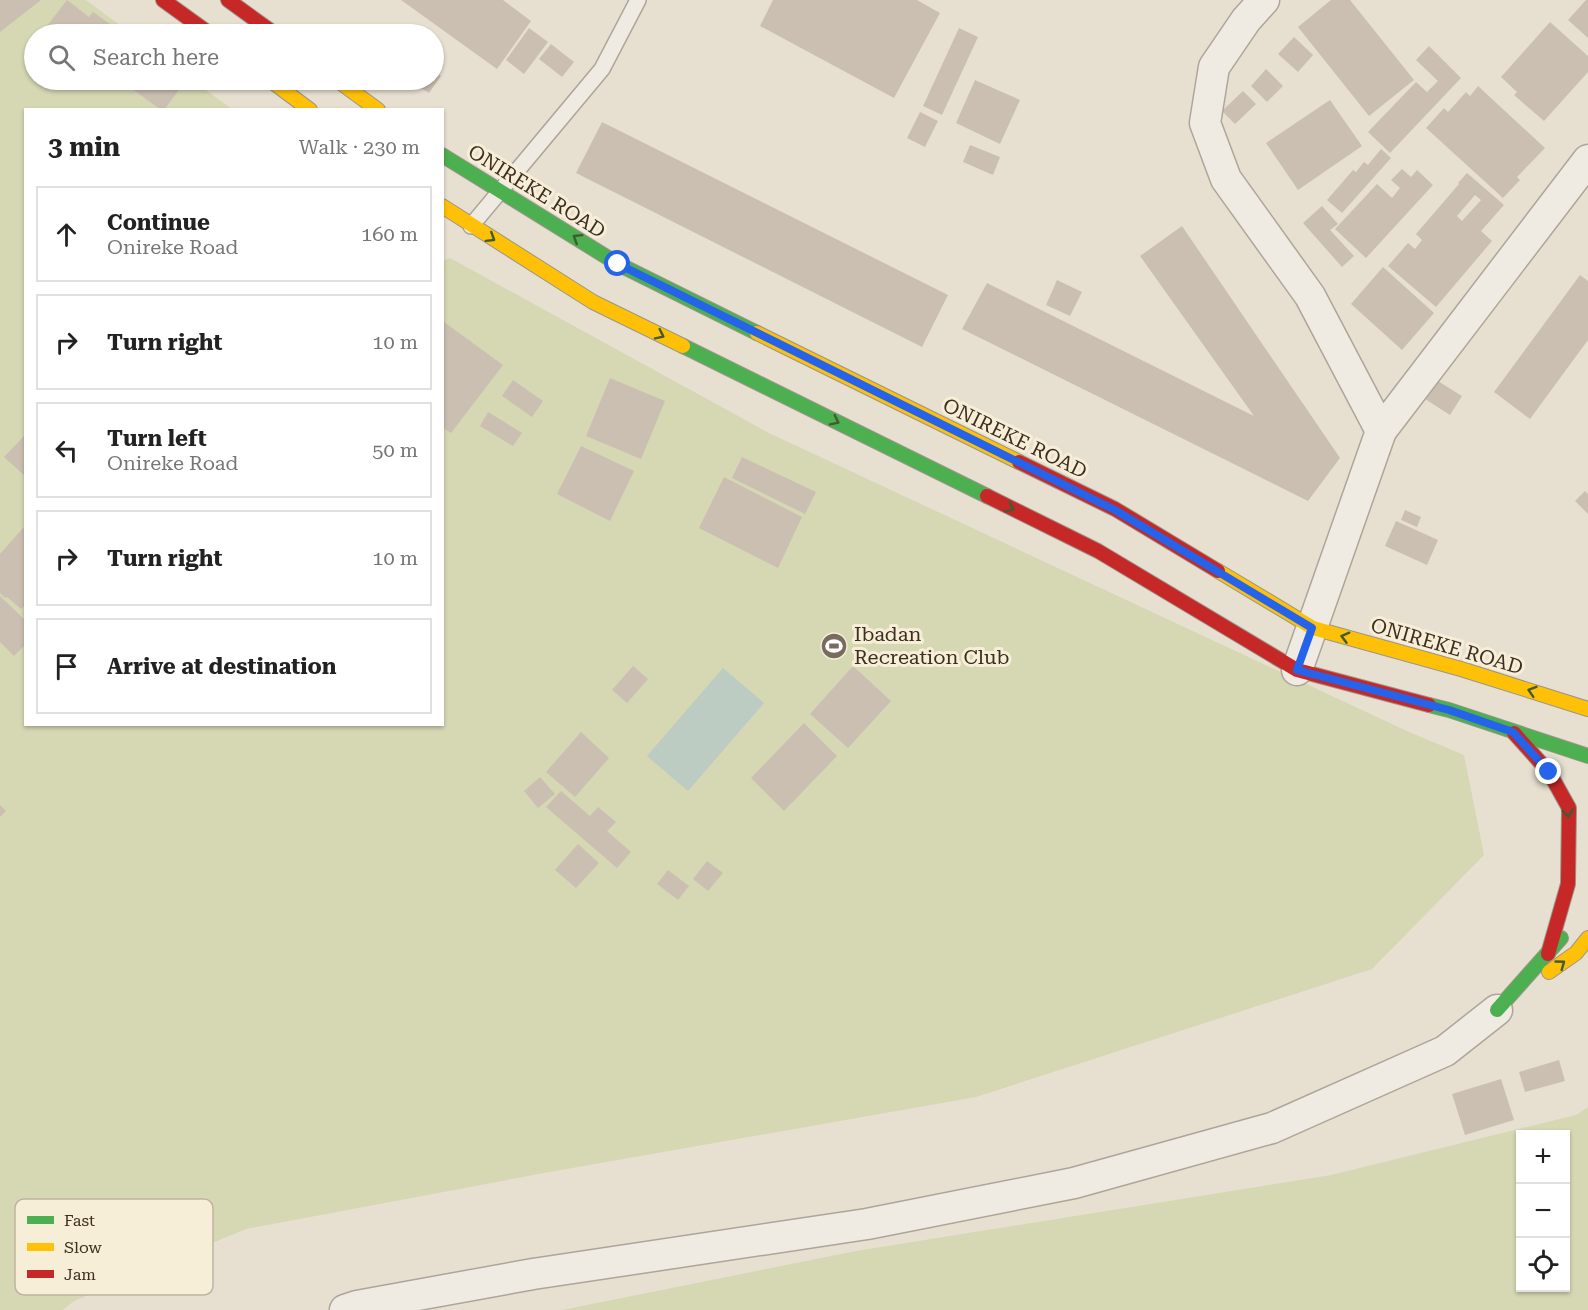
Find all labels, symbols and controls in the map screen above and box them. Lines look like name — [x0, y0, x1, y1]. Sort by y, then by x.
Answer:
search box — [24, 24, 444, 90]
icon: search — [45, 41, 78, 74]
text: Search here — [93, 45, 219, 70]
text: 3 min — [48, 132, 120, 162]
text: Walk · 230 m — [299, 135, 420, 159]
street label: ONIREKE ROAD — [464, 139, 610, 243]
text: Continue — [107, 210, 210, 235]
icon: ahead — [50, 218, 83, 251]
text: 160 m — [361, 222, 418, 246]
one-way arrow — [485, 231, 496, 242]
one-way arrow — [573, 234, 583, 246]
text: Onireke Road — [107, 235, 238, 259]
route start — [604, 250, 630, 276]
icon: right — [50, 326, 83, 359]
one-way arrow — [654, 328, 665, 340]
text: Turn right — [107, 330, 222, 355]
text: 10 m — [372, 330, 418, 354]
street label: ONIREKE ROAD — [939, 393, 1091, 483]
one-way arrow — [829, 414, 840, 426]
text: Turn left — [107, 426, 207, 451]
icon: left — [50, 434, 83, 467]
text: 50 m — [372, 438, 418, 462]
text: Onireke Road — [107, 451, 238, 475]
one-way arrow — [1004, 500, 1015, 512]
icon: right — [50, 542, 83, 575]
text: Turn right — [107, 546, 222, 571]
text: 10 m — [372, 546, 418, 570]
street label: ONIREKE ROAD — [1368, 613, 1526, 679]
place label: Ibadan Recreation Club — [854, 622, 1009, 669]
sports icon: Ibadan Recreation Club — [819, 631, 849, 661]
one-way arrow — [1340, 632, 1351, 644]
icon: arrive — [50, 650, 83, 683]
text: Arrive at destination — [107, 654, 336, 679]
one-way arrow — [1527, 686, 1538, 699]
route end — [1535, 758, 1561, 784]
one-way arrow — [1561, 809, 1574, 818]
one-way arrow — [1555, 960, 1566, 971]
map controls — [1516, 1130, 1570, 1292]
button: + — [1516, 1130, 1570, 1184]
button: − — [1516, 1184, 1570, 1238]
legend — [15, 1199, 213, 1295]
text: Fast — [64, 1211, 95, 1230]
text: Slow — [64, 1238, 102, 1257]
button: locate — [1516, 1238, 1570, 1292]
text: Jam — [64, 1265, 96, 1284]

